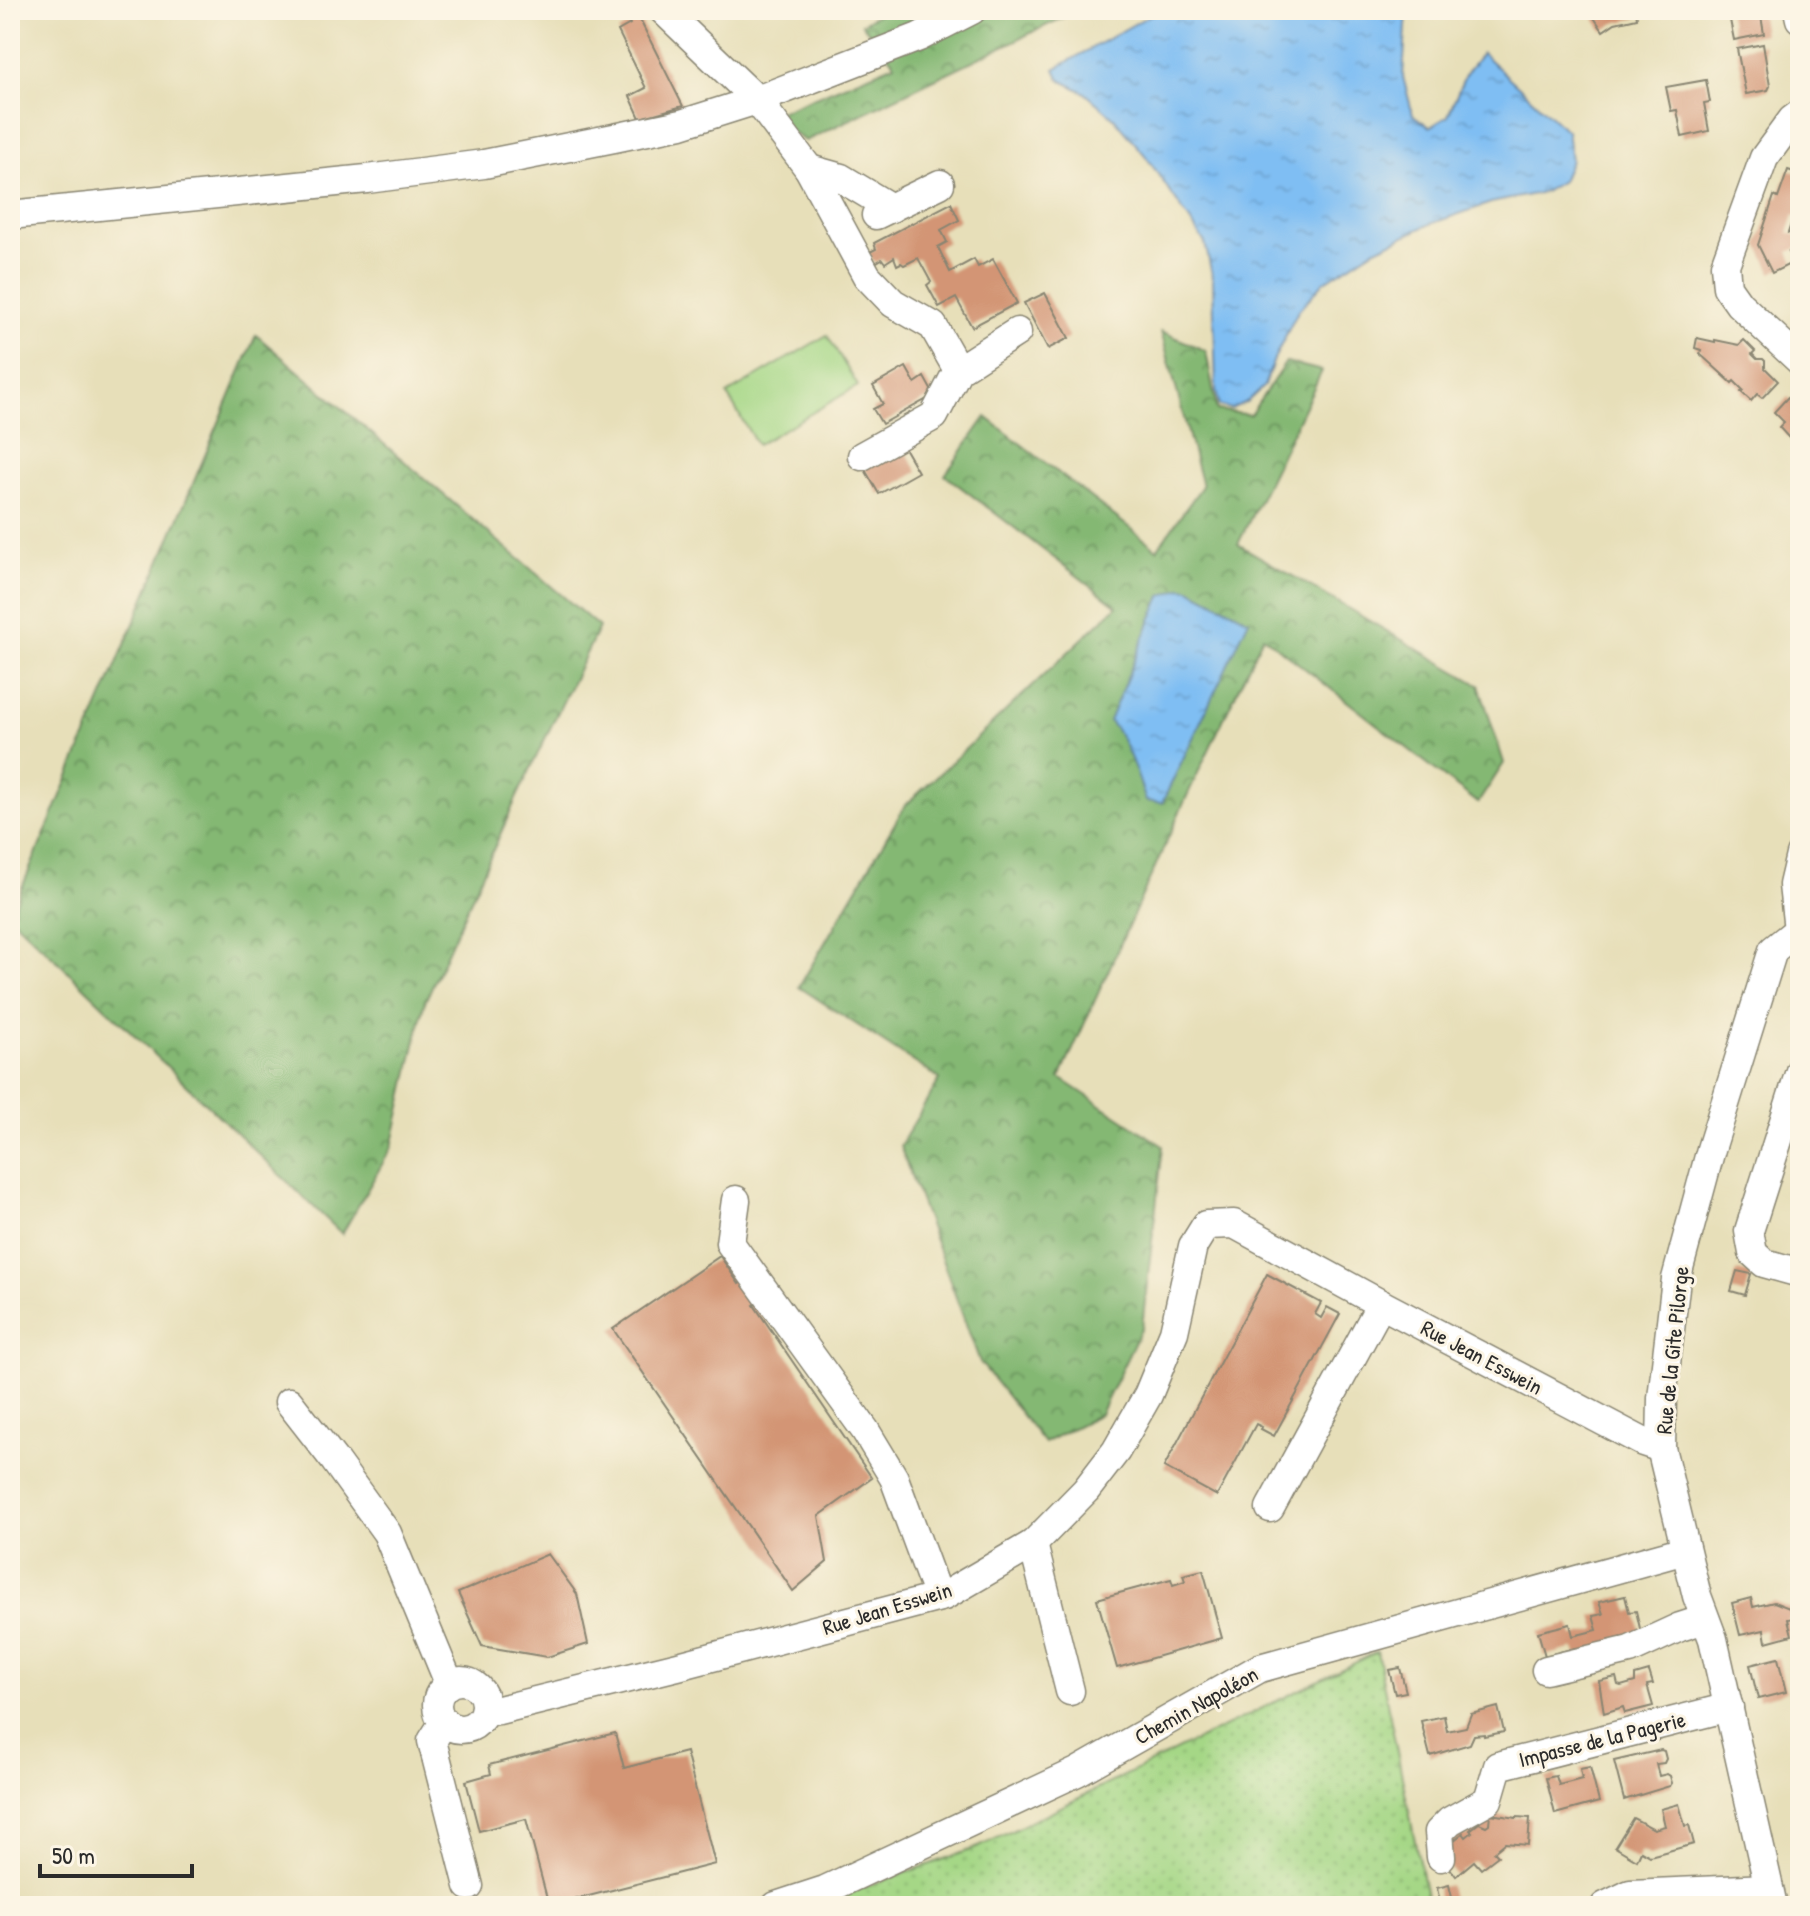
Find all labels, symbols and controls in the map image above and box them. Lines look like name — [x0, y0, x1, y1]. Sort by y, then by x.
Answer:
street label: Rue de la Gite Pilorge — [1648, 1264, 1696, 1435]
street label: Rue Jean Esswein — [1416, 1312, 1548, 1402]
street label: Rue Jean Esswein — [819, 1574, 955, 1642]
street label: Chemin Napoléon — [1129, 1659, 1263, 1751]
street label: Impasse de la Pagerie — [1516, 1704, 1689, 1774]
scale bar — [40, 1828, 192, 1878]
text: 50 m — [52, 1839, 95, 1871]

